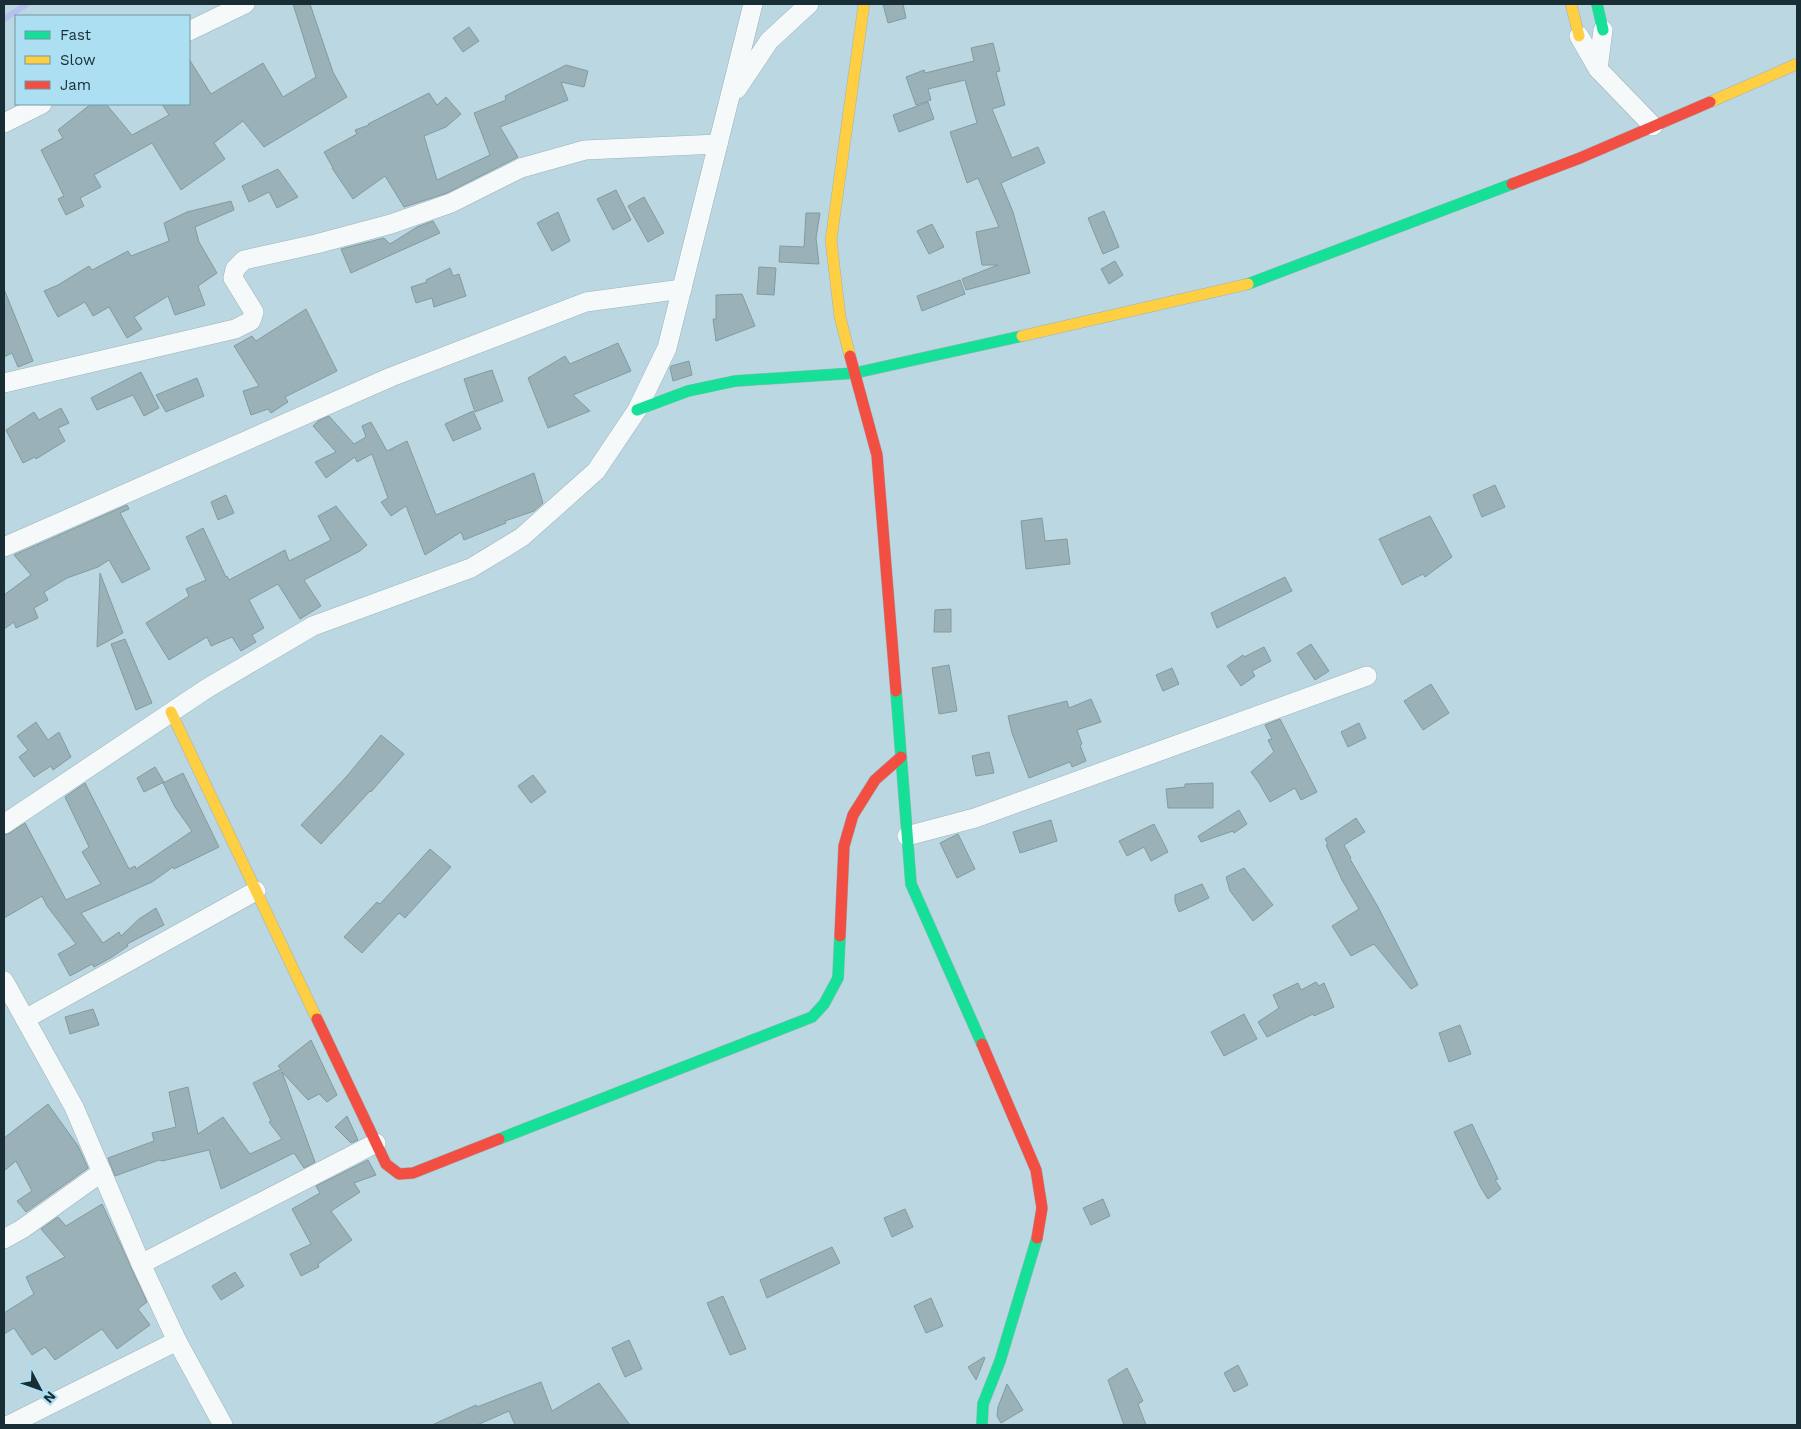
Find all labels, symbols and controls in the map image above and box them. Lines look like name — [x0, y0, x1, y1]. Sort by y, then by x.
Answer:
legend — [15, 15, 190, 105]
text: Fast — [60, 26, 92, 44]
text: Slow — [60, 51, 96, 69]
text: Jam — [60, 76, 91, 94]
north arrow — [15, 1364, 65, 1414]
text: N — [40, 1388, 59, 1407]

